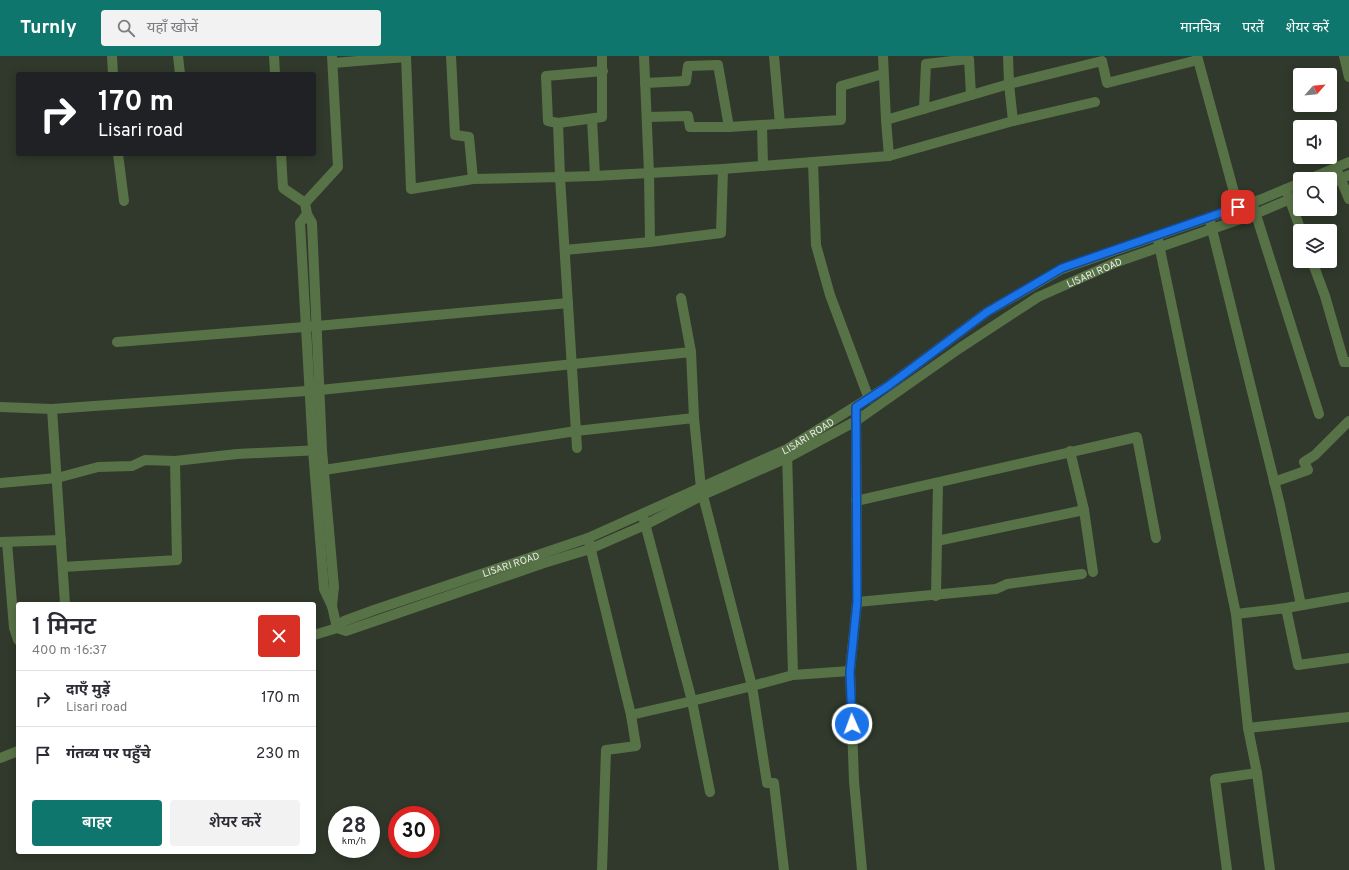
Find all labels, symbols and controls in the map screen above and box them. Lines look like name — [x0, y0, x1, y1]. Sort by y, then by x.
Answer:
search box — [101, 10, 381, 46]
text: Turnly — [20, 16, 77, 40]
icon: search — [115, 17, 137, 39]
text: यहाँ खोजें — [147, 19, 198, 38]
text: मानचित्र — [1180, 20, 1220, 37]
text: परतें — [1242, 20, 1264, 37]
text: शेयर करें — [1286, 20, 1329, 37]
north arrow — [1293, 68, 1337, 112]
map controls — [1293, 68, 1337, 268]
text: 170 m — [98, 85, 174, 121]
icon: right — [32, 88, 84, 140]
text: Lisari road — [98, 120, 183, 143]
button: sound — [1293, 120, 1337, 164]
button: search — [1293, 172, 1337, 216]
pin — [1221, 190, 1255, 224]
icon: arrive — [1227, 196, 1249, 218]
button: layers — [1293, 224, 1337, 268]
street label: LISARI ROAD — [1065, 256, 1124, 292]
street label: LISARI ROAD — [780, 416, 837, 459]
street label: LISARI ROAD — [481, 550, 542, 581]
text: 1 मिनट — [32, 613, 96, 643]
button: close — [258, 615, 300, 657]
text: 400 m · 16:37 — [32, 643, 107, 659]
text: दाएँ मुड़ें — [66, 681, 110, 700]
icon: right — [32, 688, 54, 710]
text: 170 m — [261, 689, 300, 708]
text: Lisari road — [66, 700, 127, 716]
position arrow — [831, 703, 873, 745]
icon: arrive — [32, 744, 54, 766]
text: गंतव्य पर पहुँचे — [66, 745, 151, 764]
text: 230 m — [256, 745, 300, 764]
button: बाहर — [32, 800, 162, 846]
button: शेयर करें — [170, 800, 300, 846]
speed limit sign: 30 — [388, 806, 440, 858]
text: 28 — [342, 814, 366, 840]
text: km/h — [342, 835, 366, 848]

